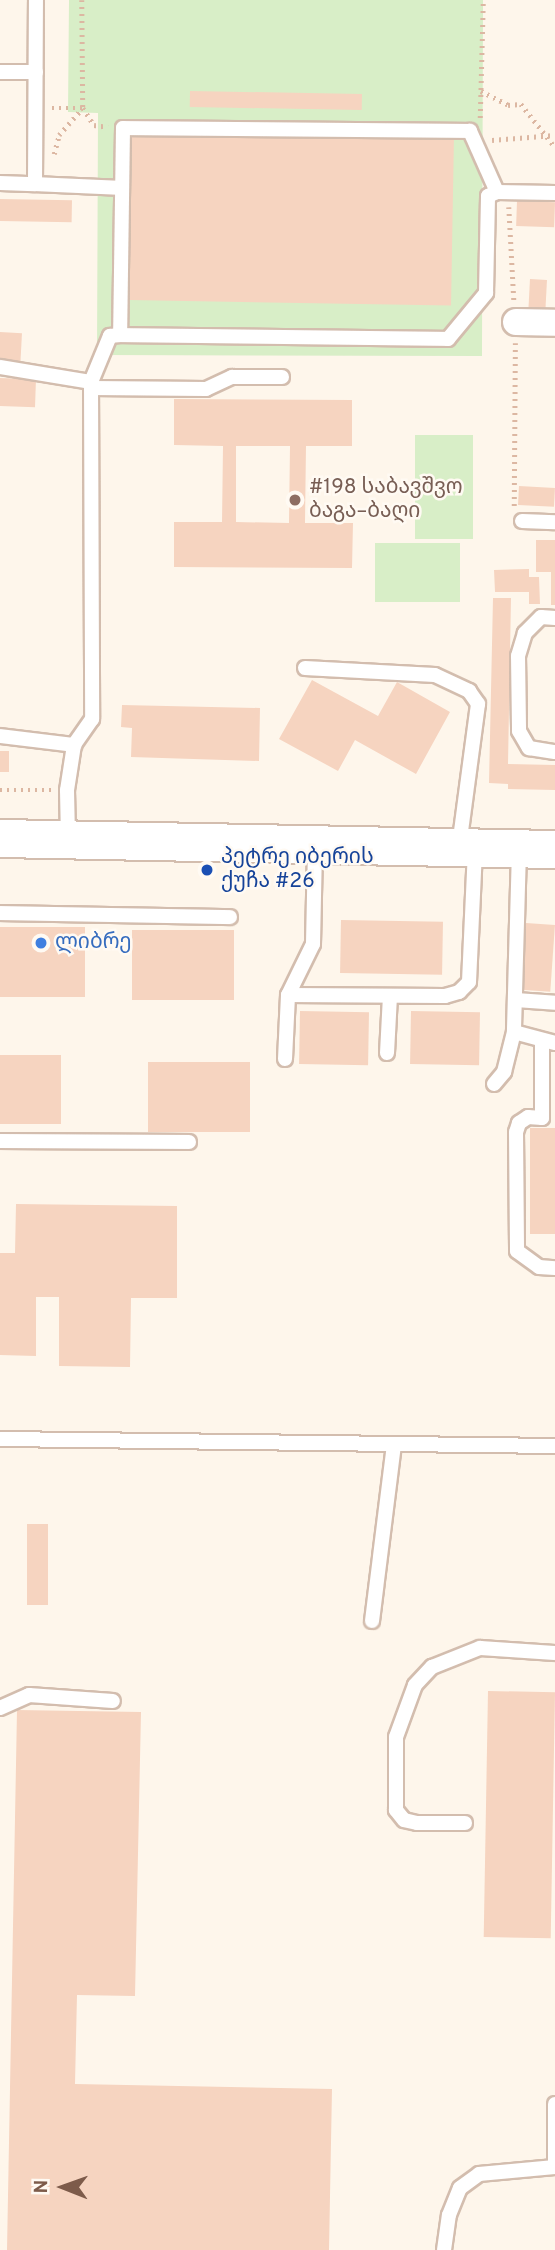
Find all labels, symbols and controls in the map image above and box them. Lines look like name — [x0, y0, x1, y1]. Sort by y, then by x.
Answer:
place label: #198 საბავშვო ბაგა–ბაღი — [309, 475, 463, 525]
marker: #198 საბავშვო ბაგა–ბაღი — [287, 492, 303, 508]
place label: პეტრე იბერის ქუჩა #26 — [221, 845, 374, 895]
marker: პეტრე იბერის ქუჩა #26 — [199, 862, 215, 878]
place label: ლიბრე — [55, 930, 132, 956]
marker: ლიბრე — [33, 935, 49, 951]
north arrow — [28, 2152, 98, 2222]
text: N — [30, 2180, 54, 2194]

